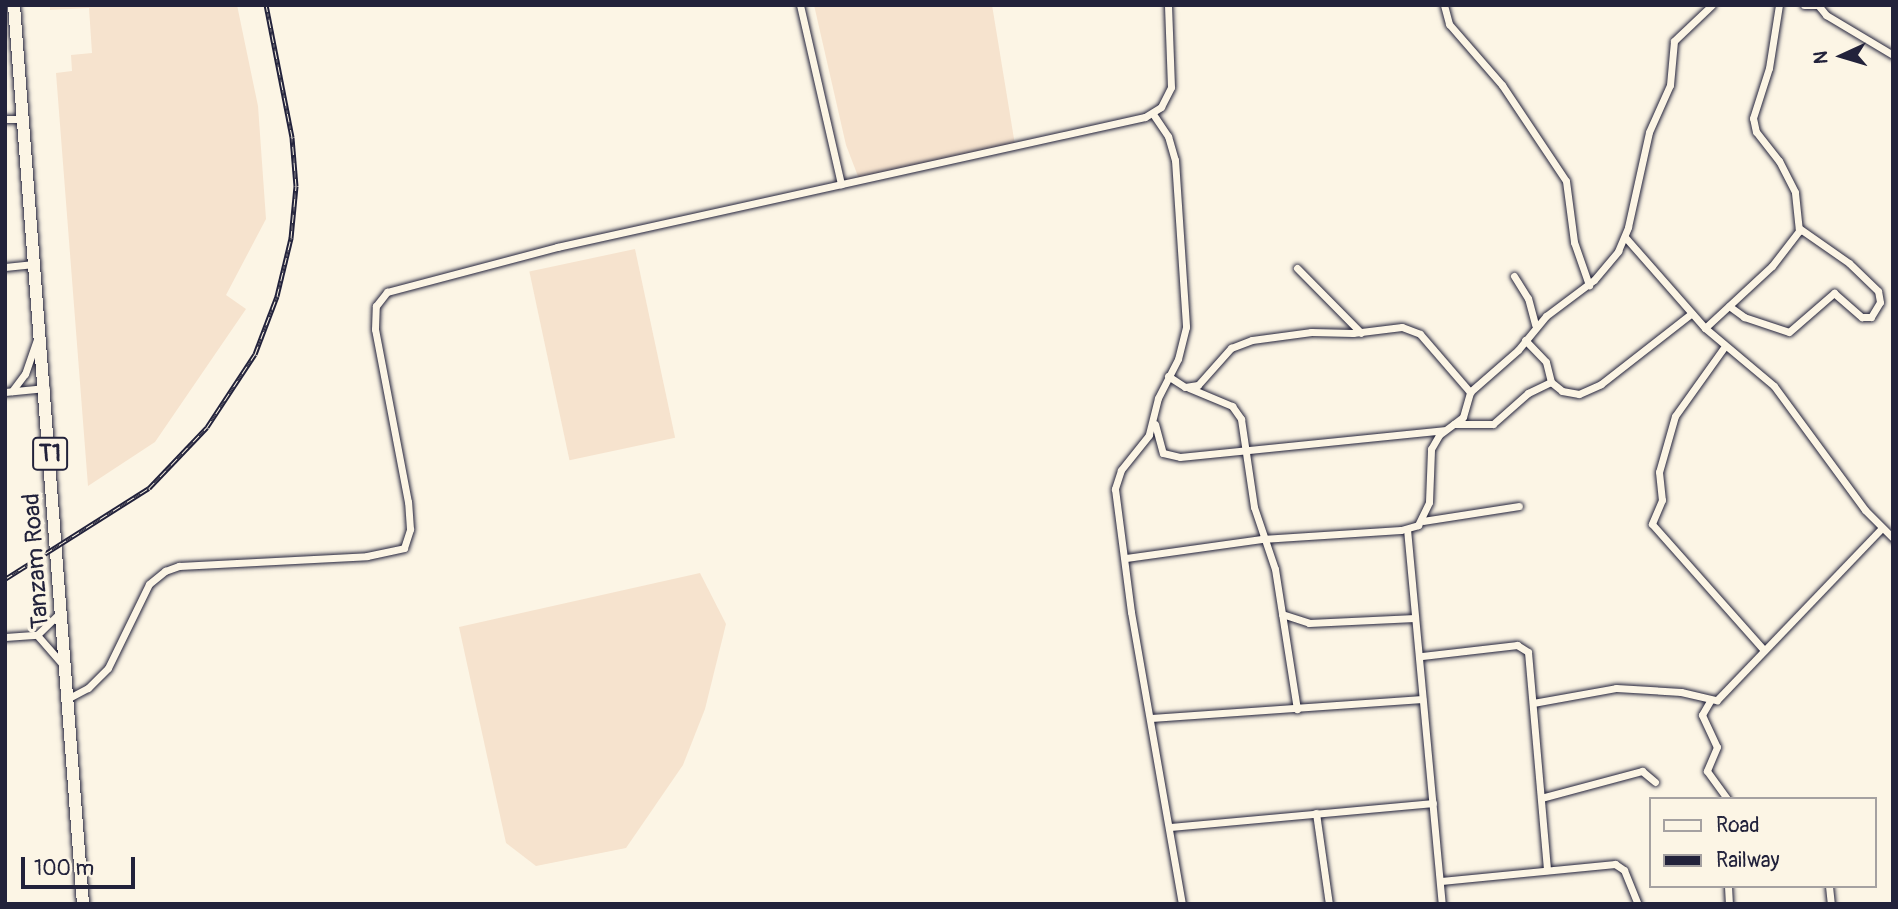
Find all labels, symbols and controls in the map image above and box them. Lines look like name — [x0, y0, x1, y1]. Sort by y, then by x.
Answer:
north arrow — [1807, 21, 1877, 91]
text: N — [1809, 50, 1833, 65]
road number: T1 — [31, 435, 69, 474]
street label: Tanzam Road — [17, 492, 55, 630]
legend — [1650, 797, 1877, 888]
text: Road — [1716, 812, 1760, 839]
scale bar — [24, 842, 138, 886]
text: Railway — [1716, 847, 1780, 874]
text: 100 m — [34, 855, 94, 882]

